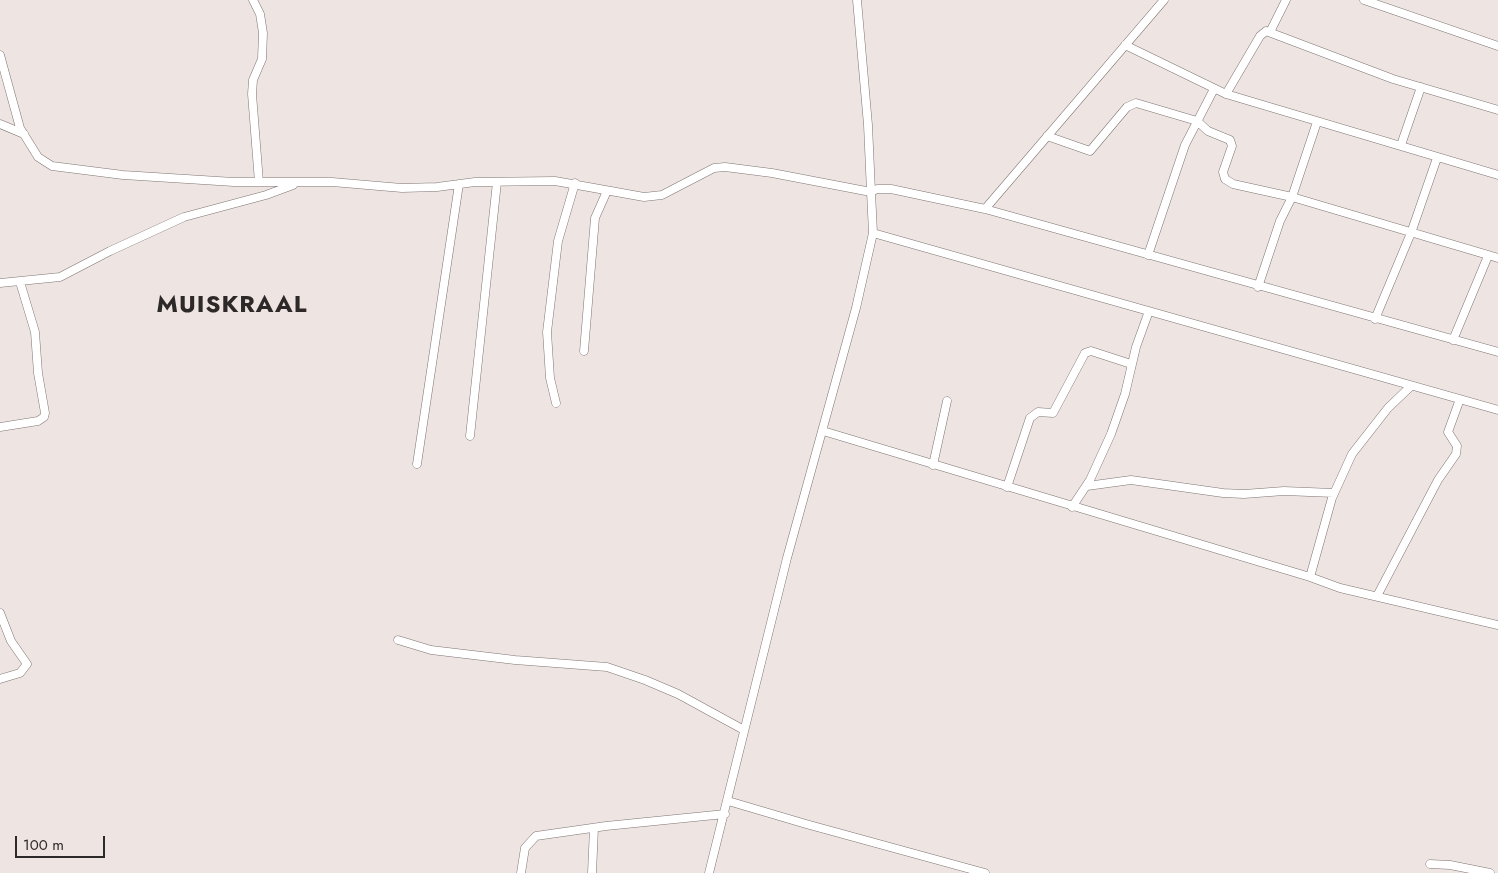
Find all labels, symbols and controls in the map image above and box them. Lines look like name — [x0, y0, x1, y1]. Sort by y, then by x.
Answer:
district label: MUISKRAAL — [155, 292, 309, 320]
scale bar — [18, 826, 108, 858]
text: 100 m — [23, 834, 64, 856]

